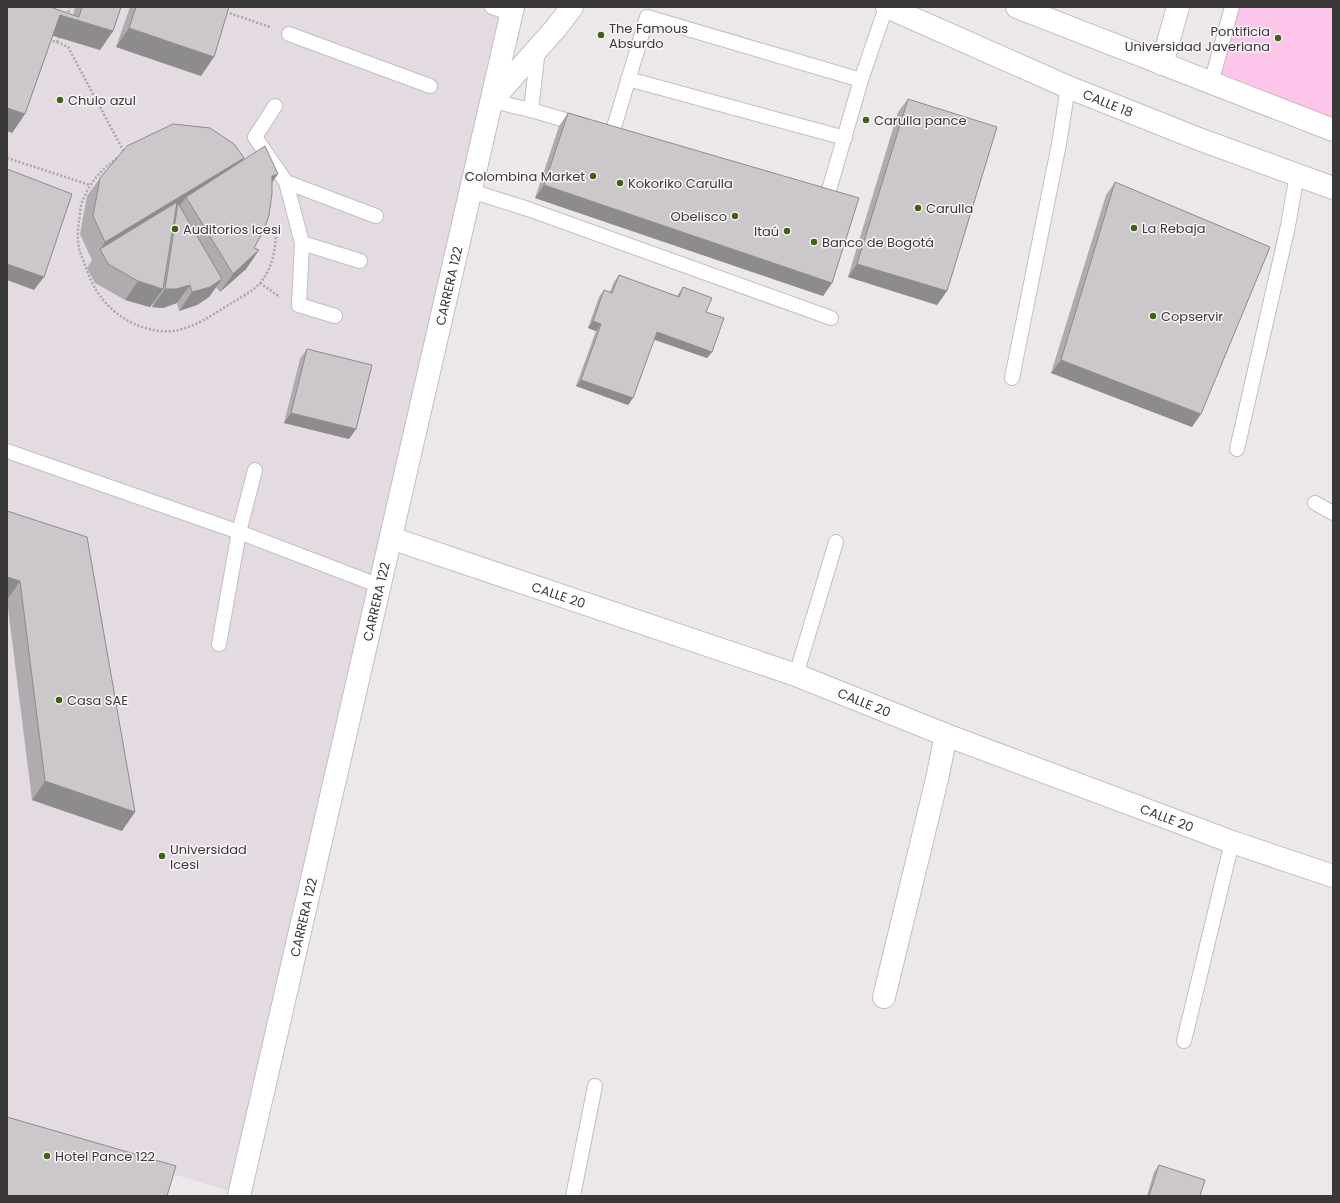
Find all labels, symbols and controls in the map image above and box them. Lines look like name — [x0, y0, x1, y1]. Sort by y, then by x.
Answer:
place label: The Famous Absurdo — [609, 19, 688, 53]
place label: Pontificia Universidad Javeriana — [1125, 22, 1270, 56]
marker: The Famous Absurdo — [596, 30, 606, 40]
marker: Pontificia Universidad Javeriana — [1273, 33, 1283, 43]
street label: CALLE 18 — [1080, 84, 1136, 122]
place label: Chulo azul — [68, 91, 136, 110]
marker: Chulo azul — [55, 95, 65, 105]
place label: Carulla pance — [874, 111, 967, 130]
marker: Carulla pance — [861, 115, 871, 125]
place label: Colombina Market — [465, 167, 585, 186]
marker: Colombina Market — [588, 171, 598, 181]
place label: Kokoriko Carulla — [628, 174, 733, 193]
marker: Kokoriko Carulla — [615, 178, 625, 188]
place label: Carulla — [926, 199, 973, 218]
marker: Carulla — [913, 203, 923, 213]
place label: Obelisco — [671, 207, 727, 226]
marker: Obelisco — [730, 211, 740, 221]
place label: La Rebaja — [1142, 219, 1205, 238]
place label: Auditorios Icesi — [183, 220, 281, 239]
place label: Itaú — [754, 222, 779, 241]
marker: La Rebaja — [1129, 223, 1139, 233]
marker: Auditorios Icesi — [170, 224, 180, 234]
marker: Itaú — [782, 226, 792, 236]
place label: Banco de Bogotá — [822, 233, 934, 252]
marker: Banco de Bogotá — [809, 237, 819, 247]
street label: CARRERA 122 — [430, 244, 467, 327]
place label: Copservir — [1161, 307, 1223, 326]
marker: Copservir — [1148, 311, 1158, 321]
street label: CARRERA 122 — [358, 560, 394, 643]
street label: CALLE 20 — [529, 577, 588, 613]
street label: CALLE 20 — [835, 683, 894, 721]
place label: Casa SAE — [67, 691, 128, 710]
marker: Casa SAE — [54, 695, 64, 705]
street label: CALLE 20 — [1137, 799, 1196, 836]
place label: Universidad Icesi — [170, 840, 247, 874]
marker: Universidad Icesi — [157, 851, 167, 861]
street label: CARRERA 122 — [285, 876, 322, 959]
place label: Hotel Pance 122 — [55, 1147, 155, 1166]
marker: Hotel Pance 122 — [42, 1151, 52, 1161]

